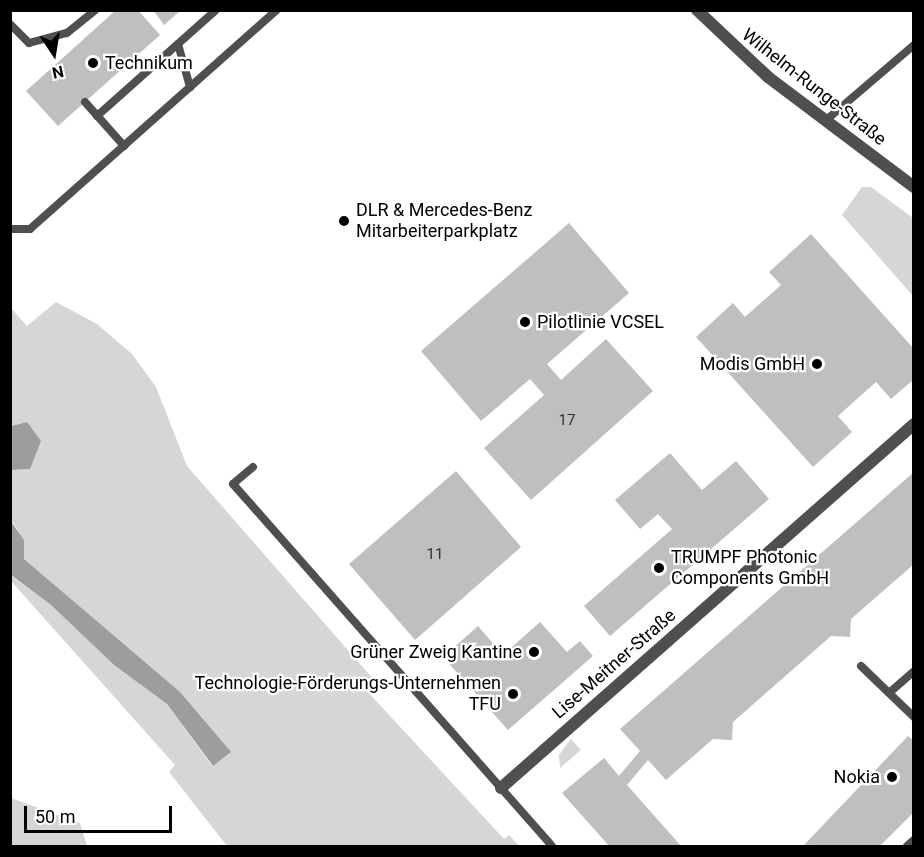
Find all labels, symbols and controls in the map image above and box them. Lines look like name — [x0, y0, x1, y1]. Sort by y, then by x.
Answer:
north arrow — [24, 24, 84, 84]
street label: Wilhelm-Runge-Straße — [738, 24, 890, 150]
place label: Technikum — [105, 52, 193, 74]
marker: Technikum — [86, 56, 100, 70]
text: N — [50, 62, 65, 83]
place label: DLR & Mercedes-Benz Mitarbeiterparkplatz — [356, 200, 532, 242]
marker: DLR & Mercedes-Benz Mitarbeiterparkplatz — [337, 214, 351, 228]
place label: Pilotlinie VCSEL — [537, 311, 664, 333]
marker: Pilotlinie VCSEL — [518, 315, 532, 329]
place label: Modis GmbH — [700, 353, 805, 375]
marker: Modis GmbH — [810, 357, 824, 371]
house number: 17 — [559, 412, 575, 430]
house number: 11 — [427, 546, 443, 564]
place label: TRUMPF Photonic Components GmbH — [671, 547, 829, 590]
marker: TRUMPF Photonic Components GmbH — [652, 561, 666, 575]
street label: Lise-Meitner-Straße — [548, 605, 680, 723]
place label: Grüner Zweig Kantine — [350, 641, 522, 663]
marker: Grüner Zweig Kantine — [527, 645, 541, 659]
place label: Technologie-Förderungs-Unternehmen TFU — [195, 673, 501, 716]
marker: Technologie-Förderungs-Unternehmen TFU — [506, 687, 520, 701]
place label: Nokia — [834, 766, 880, 788]
marker: Nokia — [885, 770, 899, 784]
scale bar — [27, 794, 176, 832]
text: 50 m — [35, 806, 75, 827]

